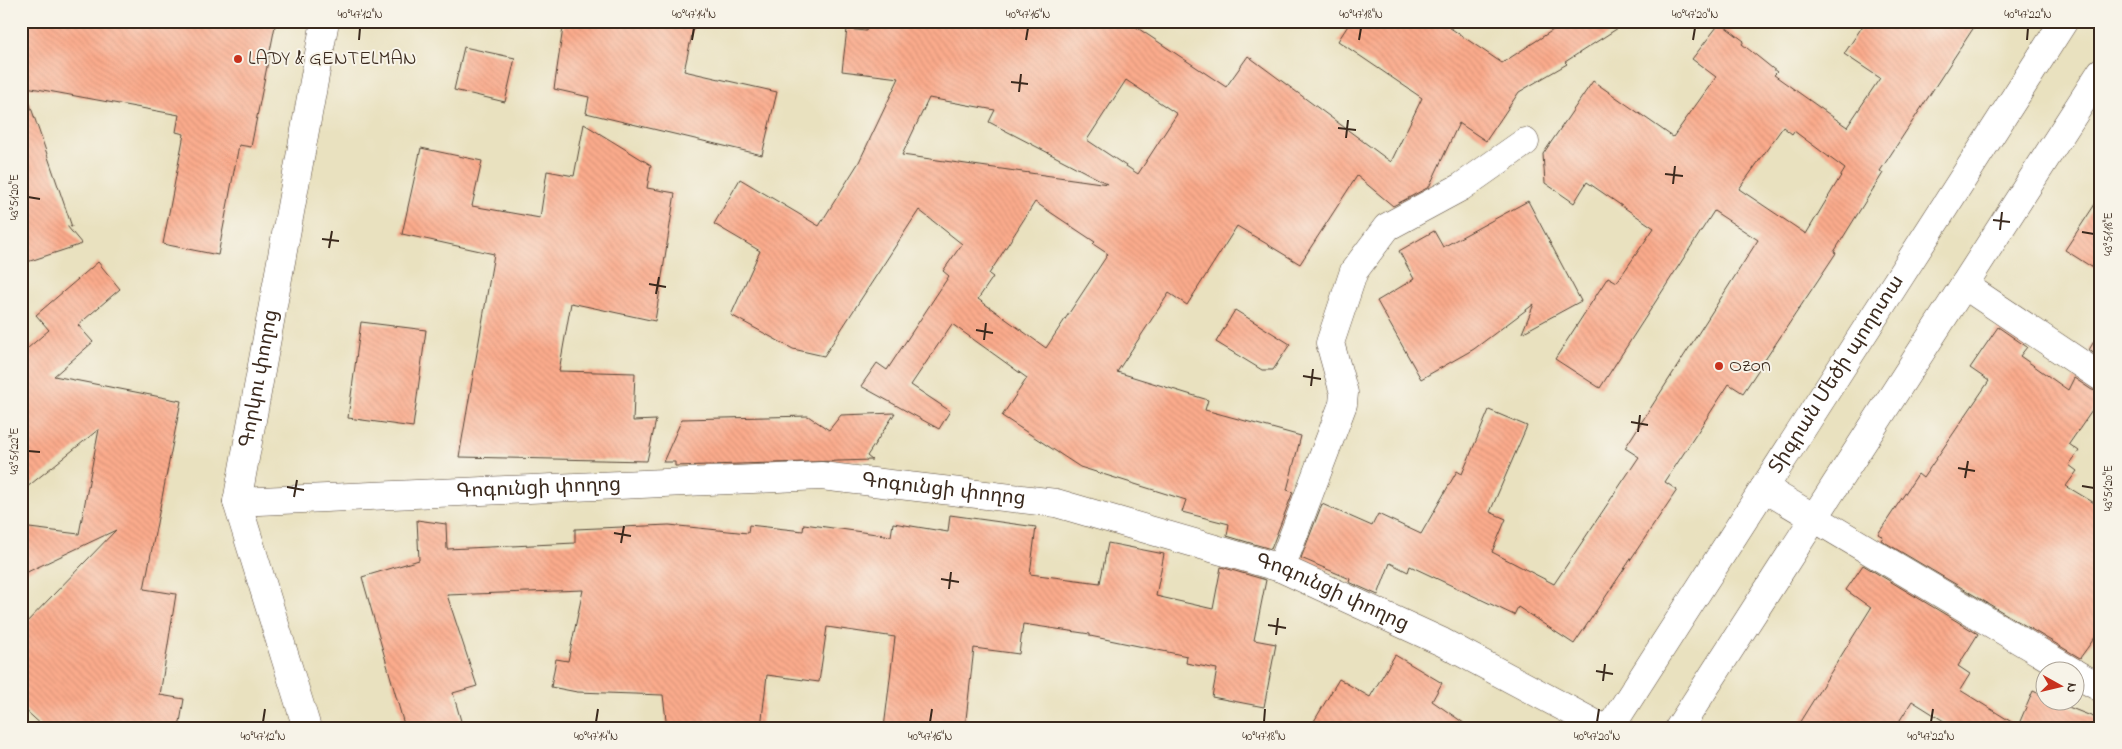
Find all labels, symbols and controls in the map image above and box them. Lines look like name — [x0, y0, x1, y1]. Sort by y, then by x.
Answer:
text: 40°47'12"N — [337, 6, 383, 24]
text: 40°47'14"N — [672, 6, 716, 24]
text: 40°47'16"N — [1006, 6, 1050, 24]
text: 40°47'18"N — [1339, 6, 1383, 24]
text: 40°47'20"N — [1672, 6, 1718, 24]
text: 40°47'22"N — [2004, 6, 2052, 24]
place label: LADY & GENTELMAN — [248, 45, 416, 74]
marker: LADY & GENTELMAN — [232, 53, 244, 65]
text: 43°51'20"E — [6, 174, 24, 220]
text: 43°51'18"E — [2100, 212, 2118, 256]
street label: Տիգրան Մեծի պողոտա — [1762, 270, 1912, 480]
street label: Գորկու փողոց — [233, 307, 286, 450]
place label: Ozon — [1729, 352, 1771, 381]
marker: Ozon — [1713, 360, 1725, 372]
text: 43°51'22"E — [6, 427, 24, 475]
text: 43°51'20"E — [2100, 465, 2118, 511]
street label: Գոգունցի փողոց — [860, 466, 1027, 514]
street label: Գոգունցի փողոց — [456, 470, 622, 507]
street label: Գոգունցի փողոց — [1252, 547, 1413, 639]
north arrow — [2034, 662, 2084, 712]
text: N — [2060, 681, 2082, 694]
text: 40°47'12"N — [240, 728, 286, 746]
text: 40°47'14"N — [574, 728, 618, 746]
text: 40°47'16"N — [908, 728, 952, 746]
text: 40°47'18"N — [1242, 728, 1286, 746]
text: 40°47'20"N — [1574, 728, 1620, 746]
text: 40°47'22"N — [1907, 728, 1955, 746]

